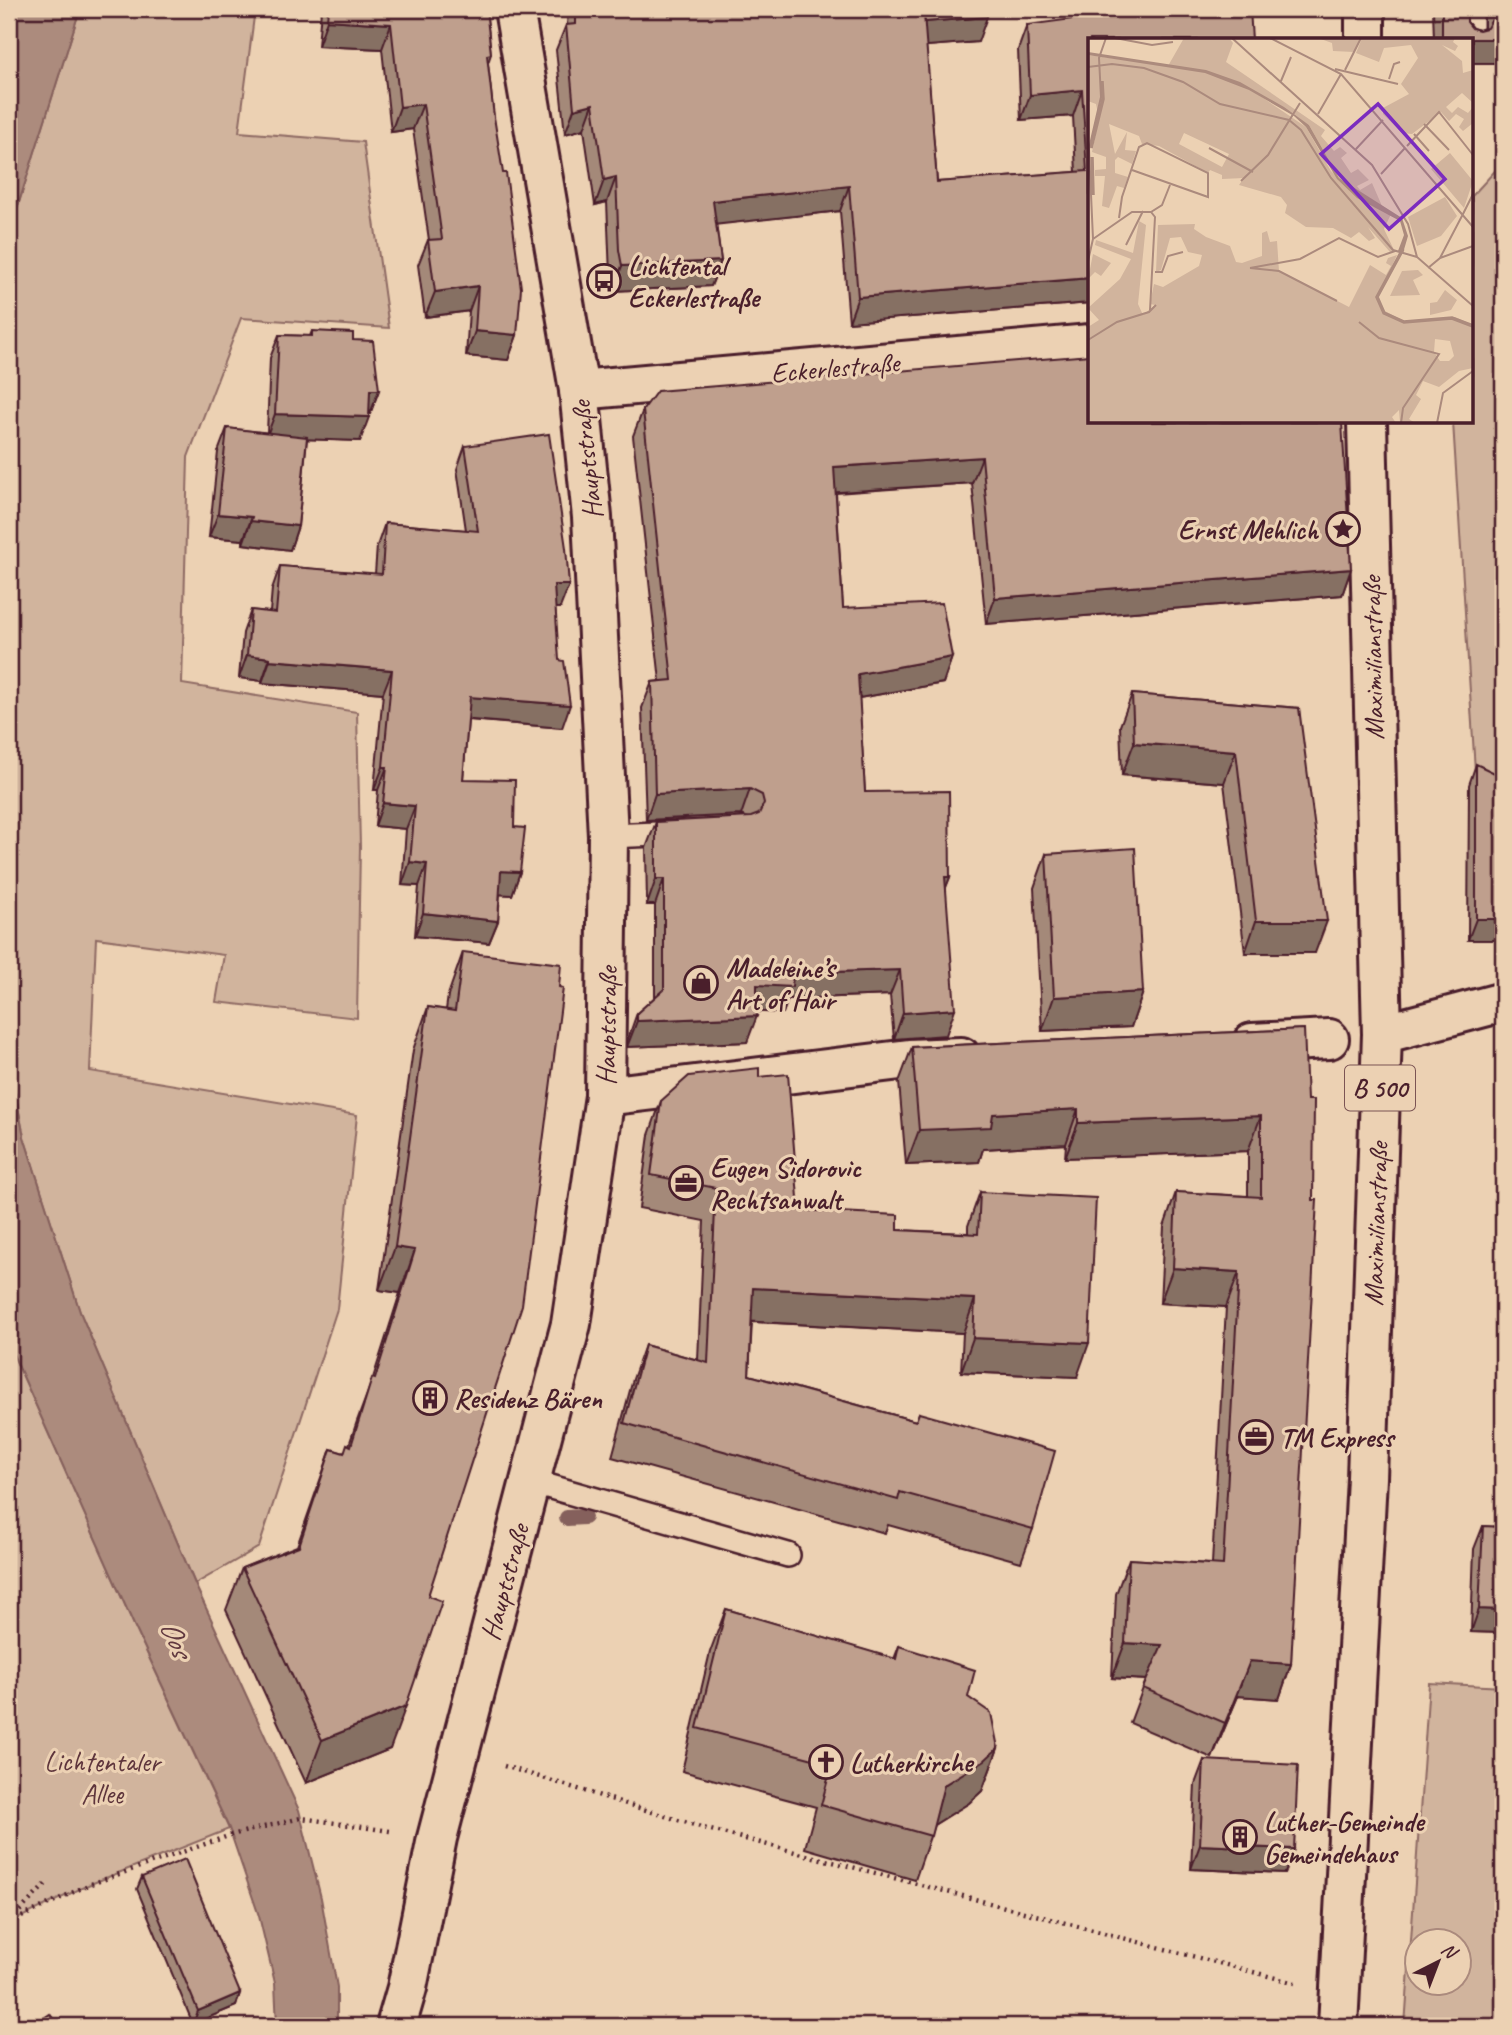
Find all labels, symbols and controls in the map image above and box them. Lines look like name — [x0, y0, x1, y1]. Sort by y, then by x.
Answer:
inset map — [1088, 38, 1474, 424]
place label: Lichtental Eckerlestraße — [628, 248, 761, 315]
bus stop icon: Lichtental Eckerlestraße — [585, 262, 623, 300]
street label: Eckerlestraße — [769, 344, 903, 391]
street label: Hauptstraße — [563, 397, 610, 521]
place icon: Ernst Mehlich — [1324, 510, 1362, 548]
place label: Ernst Mehlich — [1178, 512, 1319, 547]
street label: Maximilianstraße — [1354, 574, 1391, 740]
place label: Madeleine’s Art of Hair — [726, 950, 838, 1017]
street label: Hauptstraße — [588, 964, 625, 1086]
shop icon: Madeleine’s Art of Hair — [682, 964, 720, 1002]
road number: B 500 — [1345, 1065, 1415, 1110]
street label: Maximilianstraße — [1355, 1140, 1396, 1307]
place label: Eugen Sidorovic Rechtsanwalt — [710, 1150, 862, 1217]
office icon: Eugen Sidorovic Rechtsanwalt — [667, 1164, 705, 1202]
building icon: Residenz Bären — [411, 1379, 449, 1417]
place label: Residenz Bären — [454, 1381, 603, 1416]
office icon: TM Express — [1237, 1418, 1275, 1456]
place label: TM Express — [1280, 1420, 1397, 1455]
street label: Hauptstraße — [472, 1518, 537, 1644]
water label: Oos — [151, 1614, 203, 1667]
church icon: Lutherkirche — [807, 1743, 845, 1781]
park label: Lichtentaler Allee — [44, 1744, 163, 1811]
place label: Lutherkirche — [850, 1745, 975, 1780]
place label: Luther-Gemeinde Gemeindehaus — [1264, 1804, 1426, 1871]
building icon: Luther-Gemeinde Gemeindehaus — [1221, 1818, 1259, 1856]
north arrow — [1404, 1926, 1474, 1996]
text: N — [1436, 1937, 1464, 1965]

